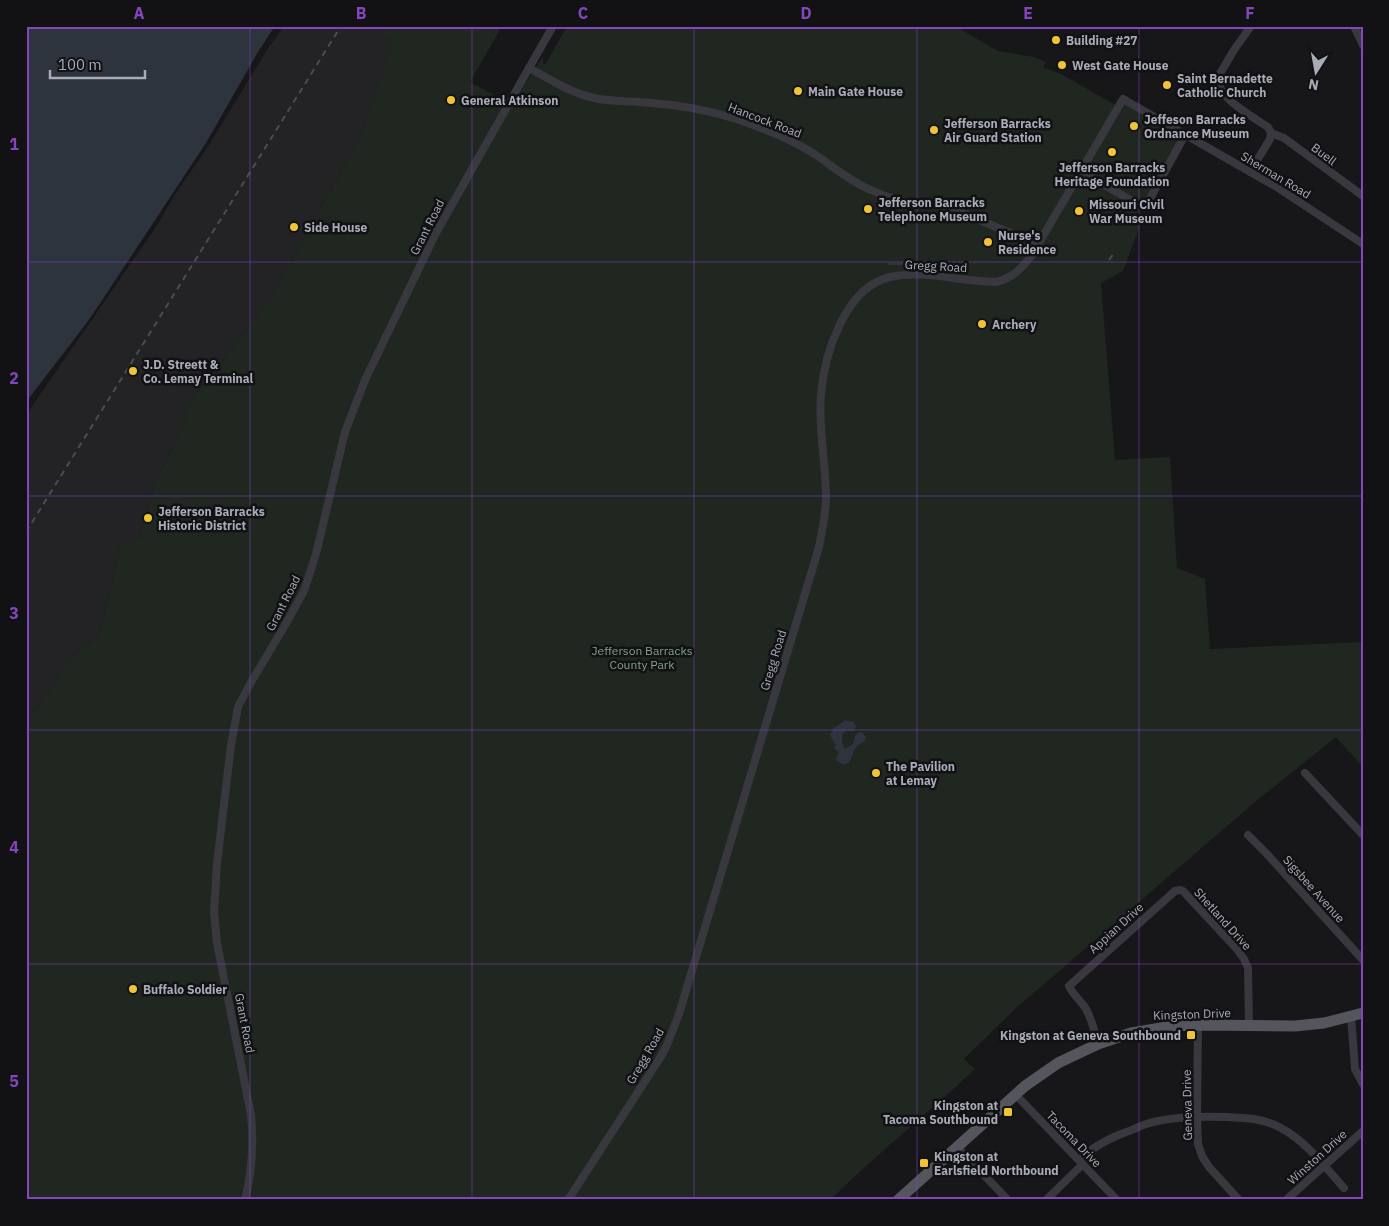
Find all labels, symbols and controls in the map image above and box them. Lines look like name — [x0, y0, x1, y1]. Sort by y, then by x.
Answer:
text: A — [134, 3, 145, 23]
text: B — [356, 3, 367, 23]
text: C — [578, 3, 588, 23]
text: D — [800, 3, 812, 23]
text: E — [1023, 3, 1033, 23]
text: F — [1245, 3, 1255, 23]
place label: Building #27 — [1066, 33, 1138, 48]
marker: Building #27 — [1050, 34, 1062, 46]
scale bar — [50, 48, 145, 80]
north arrow — [1292, 48, 1342, 98]
text: 100 m — [58, 55, 102, 74]
place label: West Gate House — [1072, 58, 1169, 73]
marker: West Gate House — [1056, 59, 1068, 71]
place label: Saint Bernadette Catholic Church — [1177, 71, 1273, 100]
text: N — [1307, 75, 1320, 95]
marker: Saint Bernadette Catholic Church — [1161, 79, 1173, 91]
place label: Main Gate House — [808, 84, 903, 99]
marker: Main Gate House — [792, 85, 804, 97]
place label: General Atkinson — [461, 93, 558, 108]
marker: General Atkinson — [445, 94, 457, 106]
street label: Hancock Road — [726, 99, 804, 141]
place label: Jeffeson Barracks Ordnance Museum — [1144, 112, 1249, 141]
place label: Jefferson Barracks Air Guard Station — [944, 116, 1051, 145]
marker: Jeffeson Barracks Ordnance Museum — [1128, 120, 1140, 132]
marker: Jefferson Barracks Air Guard Station — [928, 124, 940, 136]
text: 1 — [9, 134, 19, 154]
street label: Buell — [1308, 140, 1340, 168]
marker: Jefferson Barracks Heritage Foundation — [1106, 146, 1118, 158]
street label: Sherman Road — [1238, 148, 1314, 202]
place label: Jefferson Barracks Heritage Foundation — [1055, 160, 1169, 189]
place label: Jefferson Barracks Telephone Museum — [878, 195, 987, 224]
street label: Grant Road — [407, 197, 447, 257]
place label: Missouri Civil War Museum — [1089, 197, 1164, 226]
marker: Jefferson Barracks Telephone Museum — [862, 203, 874, 215]
marker: Missouri Civil War Museum — [1073, 205, 1085, 217]
place label: Side House — [304, 220, 367, 235]
marker: Side House — [288, 221, 300, 233]
place label: Nurse's Residence — [998, 228, 1056, 257]
marker: Nurse's Residence — [982, 236, 994, 248]
street label: Gregg Road — [904, 257, 968, 275]
place label: Archery — [992, 317, 1037, 332]
marker: Archery — [976, 318, 988, 330]
place label: J.D. Streett & Co. Lemay Terminal — [143, 357, 254, 386]
marker: J.D. Streett & Co. Lemay Terminal — [127, 365, 139, 377]
text: 2 — [9, 368, 19, 388]
place label: Jefferson Barracks Historic District — [158, 504, 265, 533]
marker: Jefferson Barracks Historic District — [142, 512, 154, 524]
street label: Grant Road — [263, 573, 303, 633]
text: 3 — [9, 603, 19, 623]
street label: Gregg Road — [757, 628, 789, 692]
park label: Jefferson Barracks County Park — [591, 643, 693, 672]
place label: The Pavilion at Lemay — [886, 759, 955, 788]
marker: The Pavilion at Lemay — [870, 767, 882, 779]
text: 4 — [9, 837, 19, 857]
street label: Sigsbee Avenue — [1280, 852, 1348, 926]
street label: Shetland Drive — [1191, 885, 1255, 954]
street label: Appian Drive — [1086, 899, 1147, 957]
place label: Buffalo Soldier — [143, 982, 227, 997]
marker: Buffalo Soldier — [127, 983, 139, 995]
street label: Grant Road — [232, 992, 258, 1054]
street label: Kingston Drive — [1153, 1005, 1232, 1023]
street label: Gregg Road — [623, 1025, 667, 1087]
place label: Kingston at Geneva Southbound — [1000, 1028, 1181, 1043]
marker: Kingston at Geneva Southbound — [1185, 1029, 1197, 1041]
street label: Geneva Drive — [1179, 1069, 1195, 1141]
text: 5 — [9, 1071, 19, 1091]
place label: Kingston at Tacoma Southbound — [883, 1098, 998, 1127]
marker: Kingston at Tacoma Southbound — [1002, 1106, 1014, 1118]
street label: Tacoma Drive — [1043, 1108, 1105, 1171]
street label: Winston Drive — [1284, 1126, 1350, 1188]
place label: Kingston at Earlsfield Northbound — [934, 1149, 1059, 1178]
marker: Kingston at Earlsfield Northbound — [918, 1157, 930, 1169]

